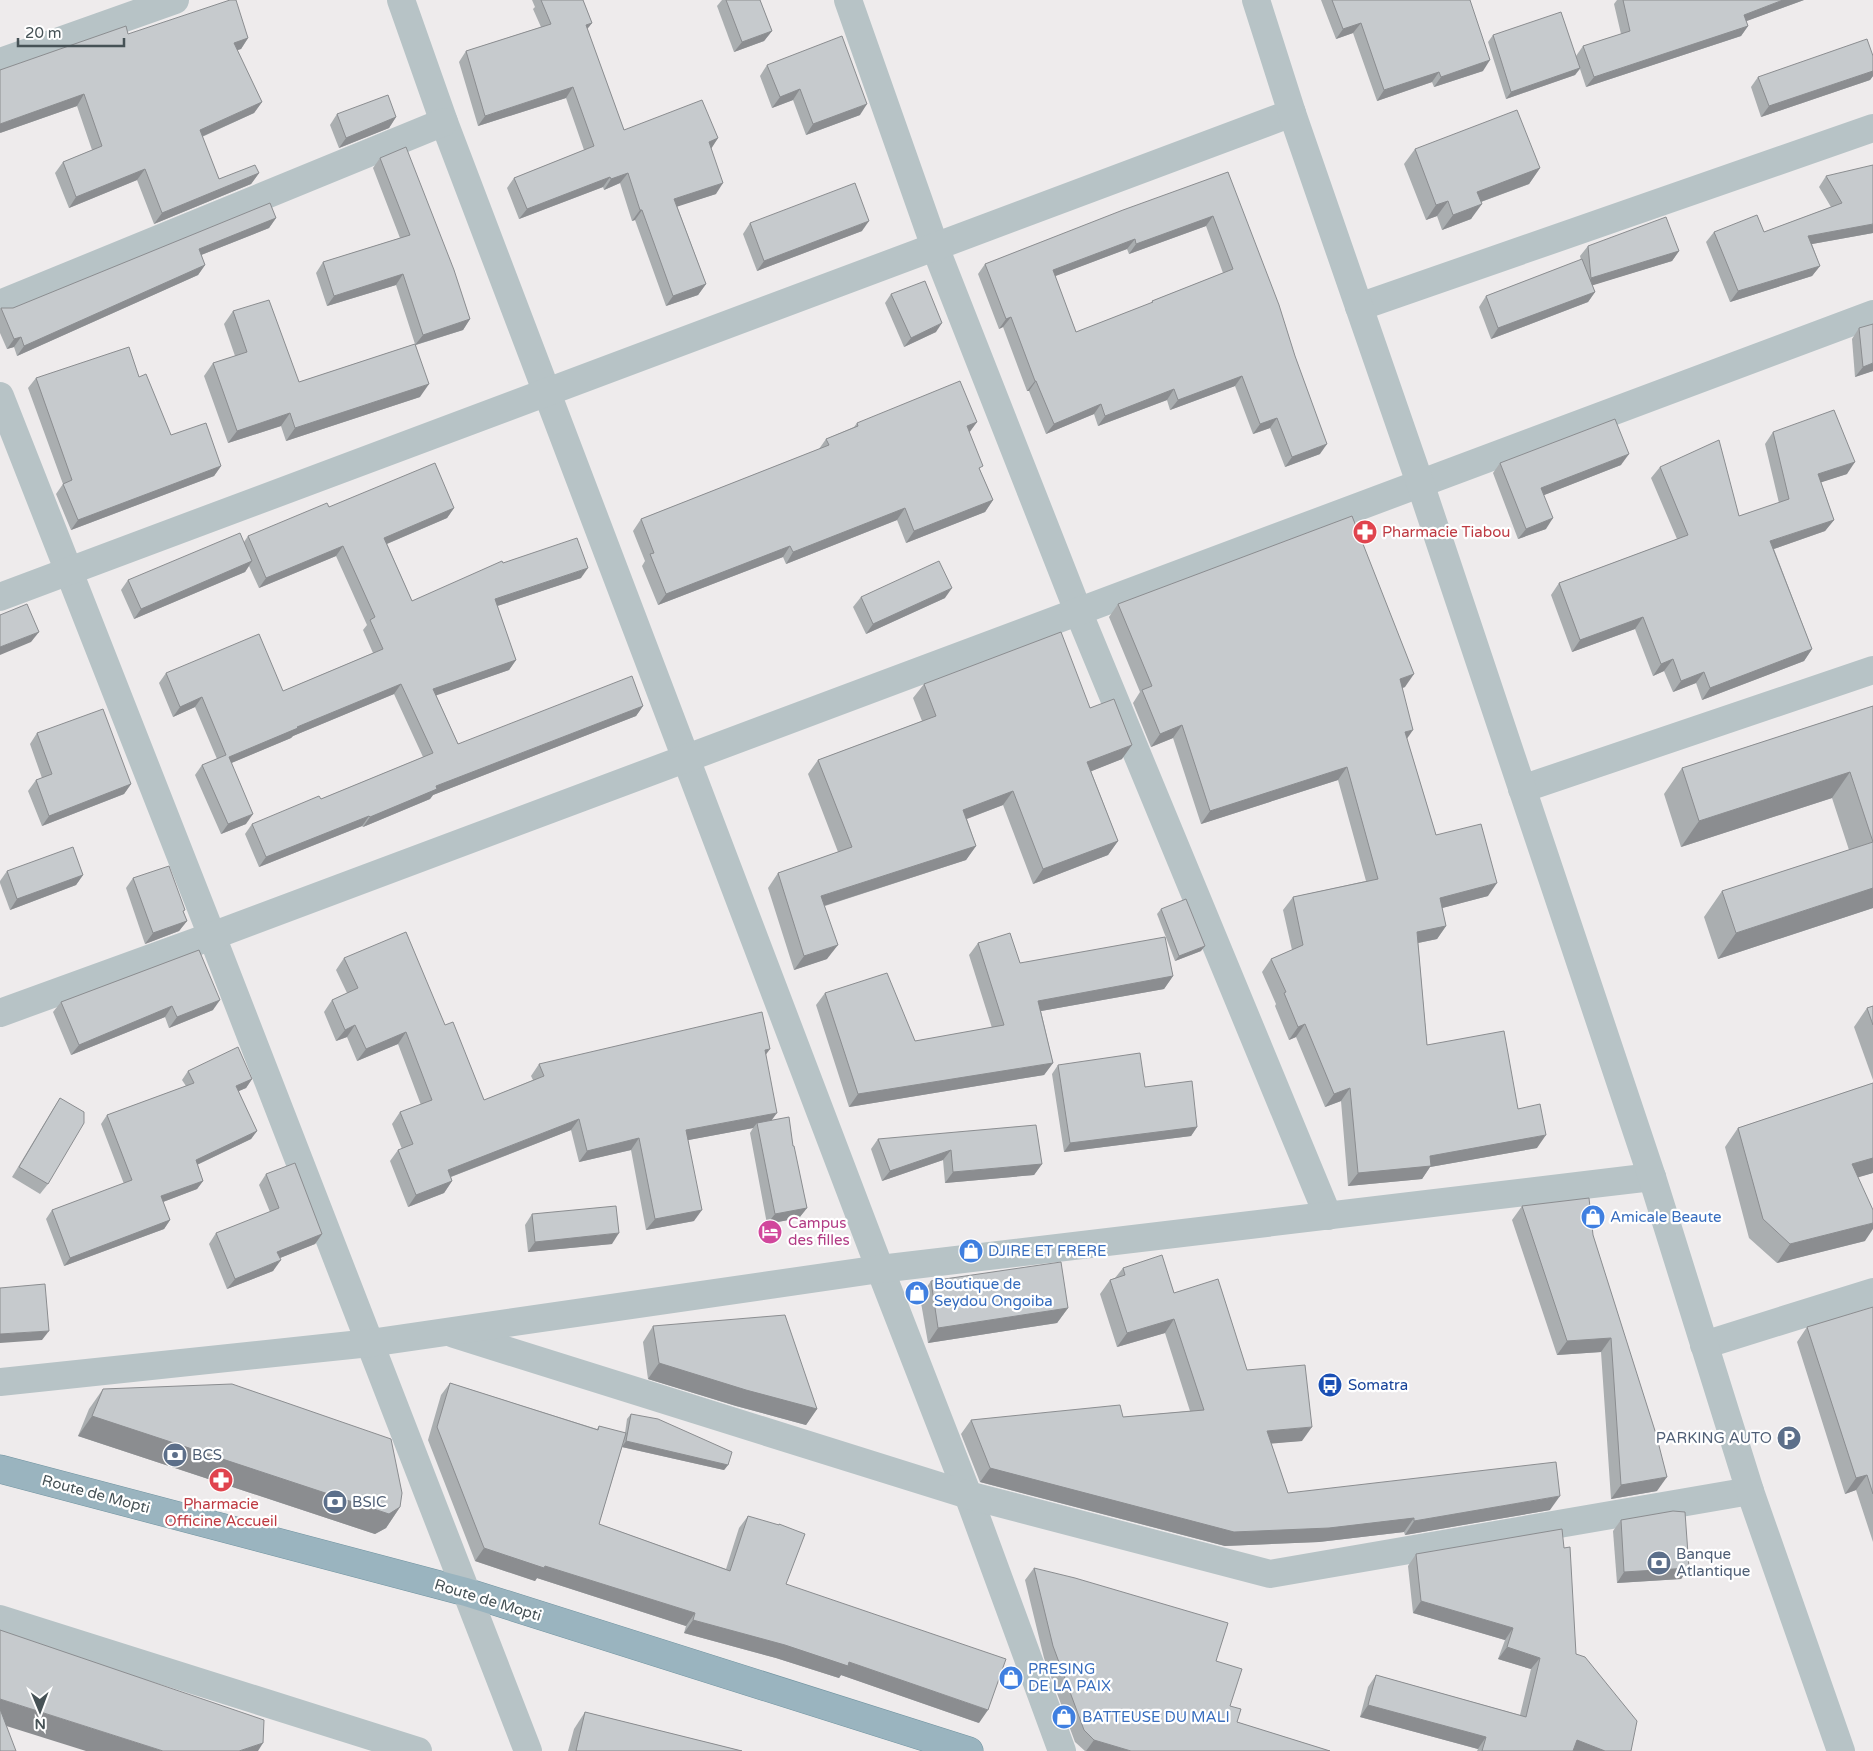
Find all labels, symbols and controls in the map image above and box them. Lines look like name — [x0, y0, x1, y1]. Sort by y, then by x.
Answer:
scale bar — [18, 15, 124, 47]
text: 20 m — [25, 24, 62, 42]
pharmacy icon: Pharmacie Tiabou — [1352, 519, 1378, 545]
place label: Pharmacie Tiabou — [1382, 523, 1511, 541]
shop icon: Amicale Beaute — [1580, 1204, 1606, 1230]
place label: Amicale Beaute — [1610, 1208, 1722, 1226]
place label: Campus des filles — [788, 1214, 850, 1249]
hotel icon: Campus des filles — [757, 1219, 783, 1245]
shop icon: DJIRE ET FRERE — [958, 1238, 984, 1264]
place label: DJIRE ET FRERE — [988, 1242, 1107, 1260]
place label: Boutique de Seydou Ongoiba — [934, 1275, 1053, 1310]
shop icon: Boutique de Seydou Ongoiba — [904, 1280, 930, 1306]
bus stop icon: Somatra — [1317, 1372, 1343, 1398]
place label: Somatra — [1348, 1376, 1408, 1394]
parking icon: PARKING AUTO — [1776, 1425, 1802, 1451]
place label: PARKING AUTO — [1656, 1429, 1772, 1447]
bank icon: BCS — [162, 1442, 188, 1468]
place label: BCS — [192, 1446, 222, 1464]
pharmacy icon: Pharmacie Officine Accueil — [208, 1467, 234, 1493]
street label: Route de Mopti — [40, 1471, 152, 1517]
bank icon: BSIC — [322, 1489, 348, 1515]
place label: BSIC — [352, 1493, 386, 1511]
place label: Pharmacie Officine Accueil — [165, 1495, 277, 1530]
place label: Banque Atlantique — [1676, 1545, 1750, 1580]
bank icon: Banque Atlantique — [1646, 1550, 1672, 1576]
street label: Route de Mopti — [432, 1575, 544, 1625]
place label: PRESING DE LA PAIX — [1028, 1660, 1111, 1695]
shop icon: PRESING DE LA PAIX — [998, 1665, 1024, 1691]
north arrow — [15, 1686, 65, 1736]
shop icon: BATTEUSE DU MALI — [1051, 1704, 1077, 1730]
place label: BATTEUSE DU MALI — [1082, 1708, 1230, 1726]
text: N — [34, 1715, 46, 1732]

